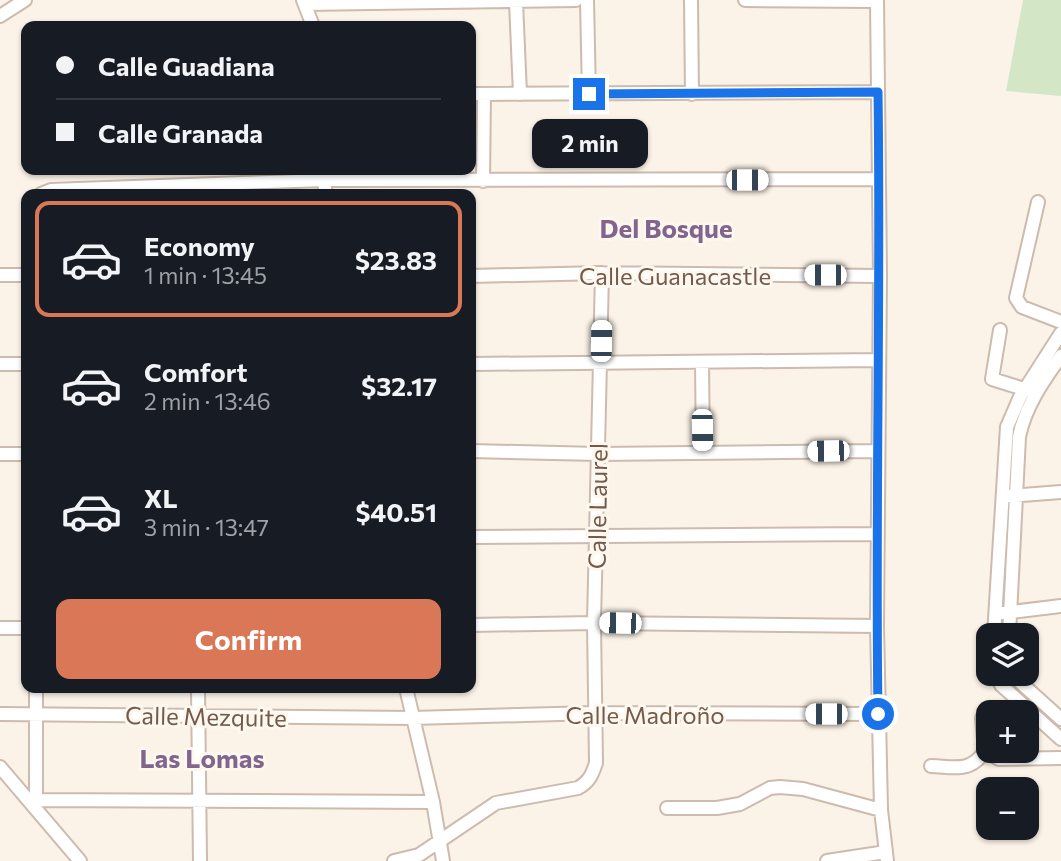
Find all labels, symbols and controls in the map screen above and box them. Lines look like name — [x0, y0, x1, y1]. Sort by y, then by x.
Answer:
text: Calle Guadiana — [98, 50, 275, 81]
route end — [573, 78, 605, 110]
text: Calle Granada — [98, 117, 263, 148]
callout: 2 min — [531, 119, 647, 168]
text: 2 min — [561, 129, 619, 157]
car — [727, 170, 769, 191]
district label: Del Bosque — [599, 212, 733, 243]
icon: car — [60, 228, 123, 291]
text: Economy — [144, 230, 255, 261]
text: $23.83 — [355, 244, 437, 275]
text: 1 min · 13:45 — [144, 261, 267, 289]
street label: Calle Guanacastle — [579, 261, 771, 290]
car — [805, 265, 847, 286]
car — [591, 320, 612, 362]
icon: car — [60, 354, 123, 417]
text: Comfort — [144, 356, 247, 387]
text: $32.17 — [361, 370, 437, 401]
text: 2 min · 13:46 — [144, 387, 271, 415]
car — [692, 409, 713, 451]
car — [807, 440, 850, 462]
street label: Calle Laurel — [581, 443, 613, 569]
icon: car — [60, 480, 123, 543]
text: XL — [144, 482, 178, 513]
text: $40.51 — [355, 496, 437, 527]
text: 3 min · 13:47 — [144, 513, 269, 541]
button: Confirm — [56, 599, 441, 679]
car — [599, 612, 642, 634]
map controls — [976, 623, 1039, 840]
button: layers — [976, 623, 1039, 686]
route start — [862, 698, 894, 730]
street label: Calle Mezquite — [125, 700, 287, 732]
street label: Calle Madroño — [565, 700, 725, 729]
button: + — [976, 700, 1039, 763]
car — [806, 704, 848, 725]
district label: Las Lomas — [139, 742, 265, 773]
button: − — [976, 777, 1039, 840]

